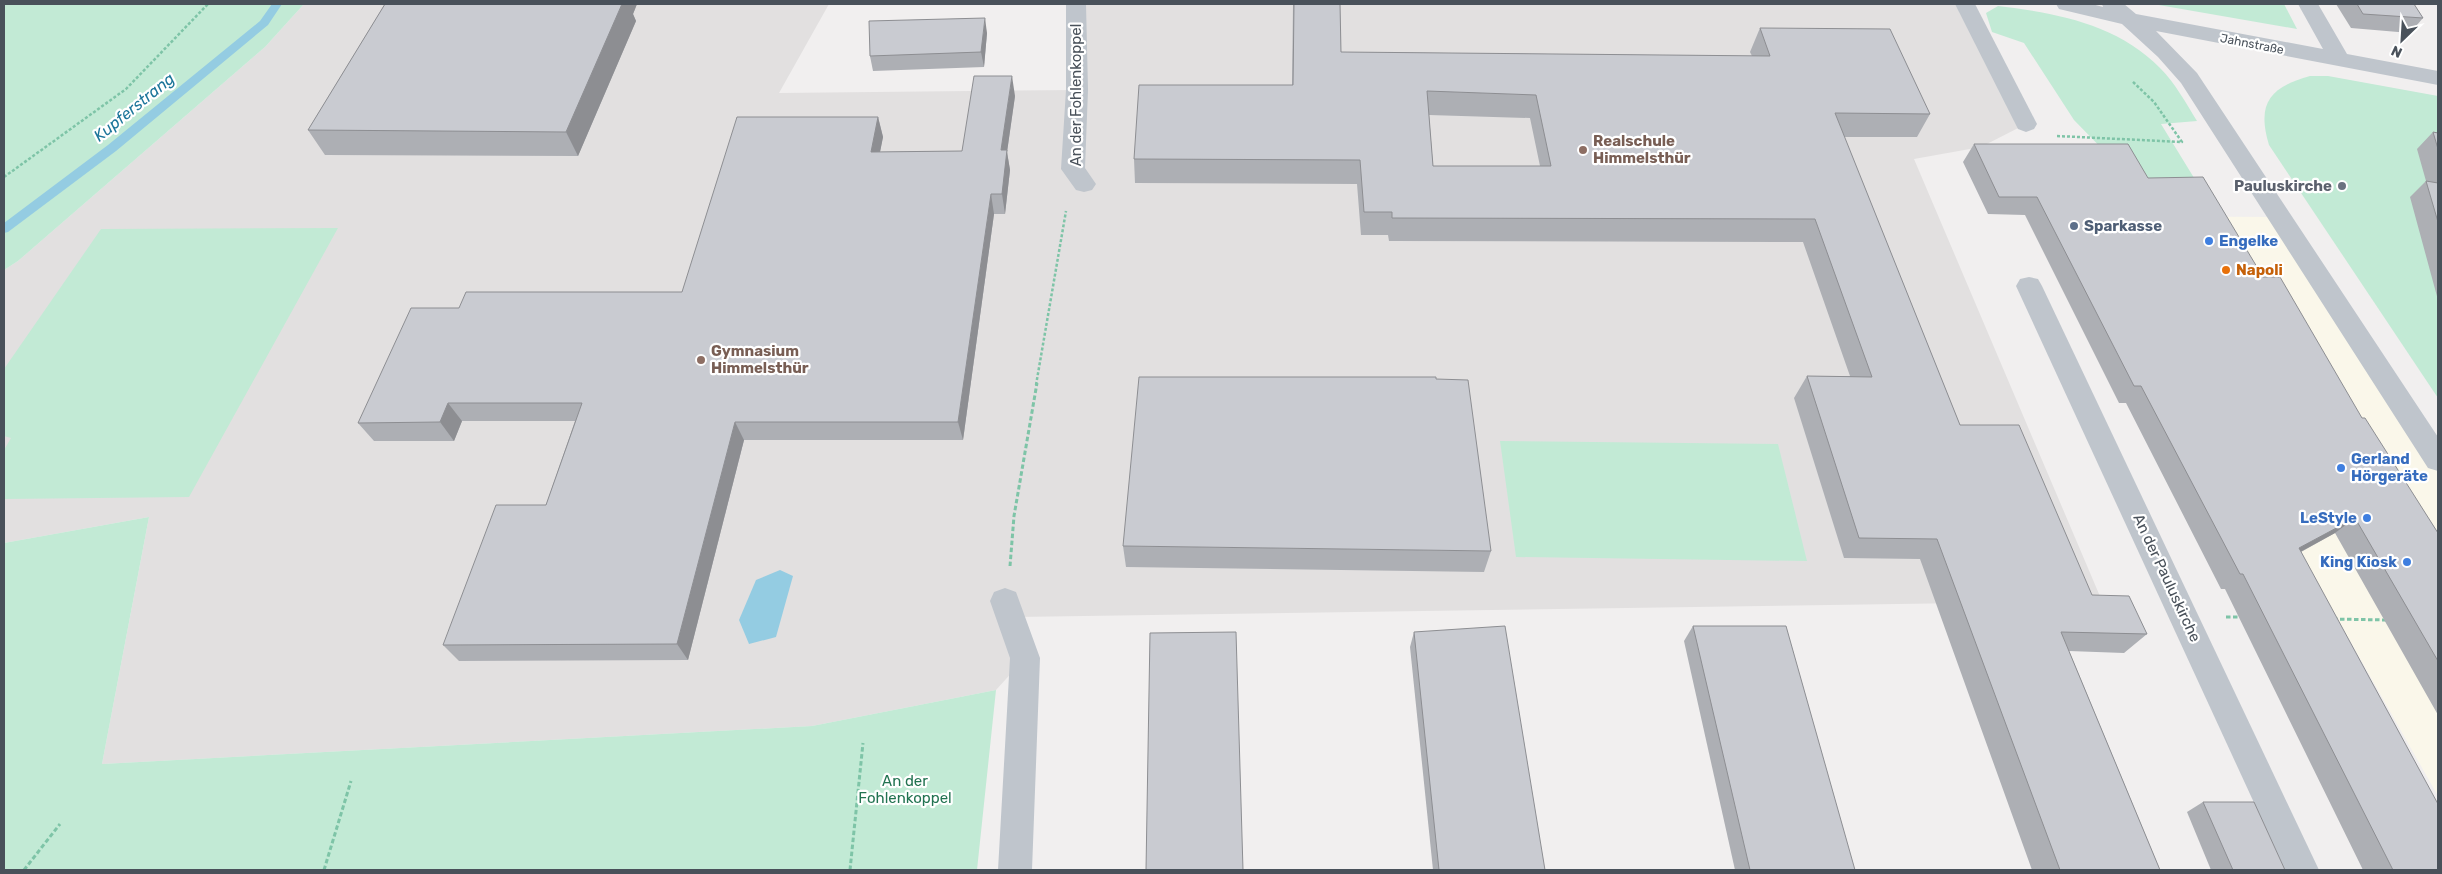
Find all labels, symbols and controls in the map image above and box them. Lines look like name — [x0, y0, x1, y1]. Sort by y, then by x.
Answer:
north arrow — [2377, 15, 2427, 65]
street label: An der Fohlenkoppel — [1067, 24, 1085, 166]
street label: Jahnstraße — [2219, 31, 2285, 57]
text: N — [2389, 41, 2405, 61]
water label: Kupferstrang — [90, 68, 178, 145]
place label: Realschule Himmelsthür — [1593, 132, 1691, 167]
marker: Realschule Himmelsthür — [1577, 144, 1589, 156]
place label: Pauluskirche — [2234, 177, 2332, 195]
marker: Pauluskirche — [2336, 180, 2348, 192]
place label: Sparkasse — [2084, 217, 2162, 235]
marker: Sparkasse — [2068, 220, 2080, 232]
place label: Engelke — [2219, 232, 2278, 250]
marker: Engelke — [2203, 235, 2215, 247]
place label: Napoli — [2236, 261, 2283, 279]
marker: Napoli — [2220, 264, 2232, 276]
place label: Gymnasium Himmelsthür — [711, 342, 809, 377]
marker: Gymnasium Himmelsthür — [695, 354, 707, 366]
place label: Gerland Hörgeräte — [2351, 450, 2428, 485]
marker: Gerland Hörgeräte — [2335, 462, 2347, 474]
place label: LeStyle — [2300, 509, 2357, 527]
street label: An der Pauluskirche — [2129, 511, 2205, 645]
marker: LeStyle — [2361, 512, 2373, 524]
place label: King Kiosk — [2320, 553, 2397, 571]
marker: King Kiosk — [2401, 556, 2413, 568]
park label: An der Fohlenkoppel — [858, 772, 952, 807]

